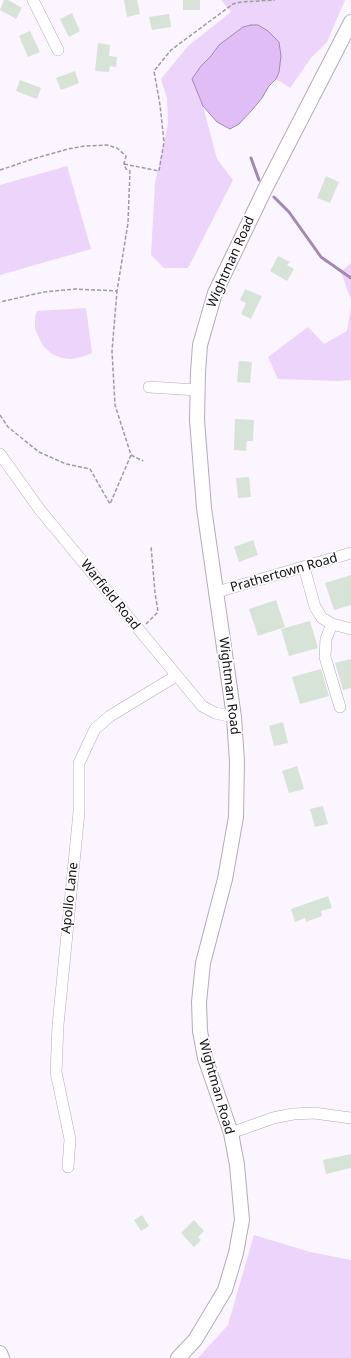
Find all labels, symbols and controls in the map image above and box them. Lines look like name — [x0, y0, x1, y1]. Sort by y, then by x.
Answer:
street label: Wightman Road — [204, 214, 258, 310]
street label: Prathertown Road — [229, 550, 339, 596]
street label: Warfield Road — [77, 557, 143, 633]
street label: Wightman Road — [215, 636, 243, 736]
street label: Apollo Lane — [59, 862, 81, 934]
street label: Wightman Road — [195, 1038, 237, 1136]

